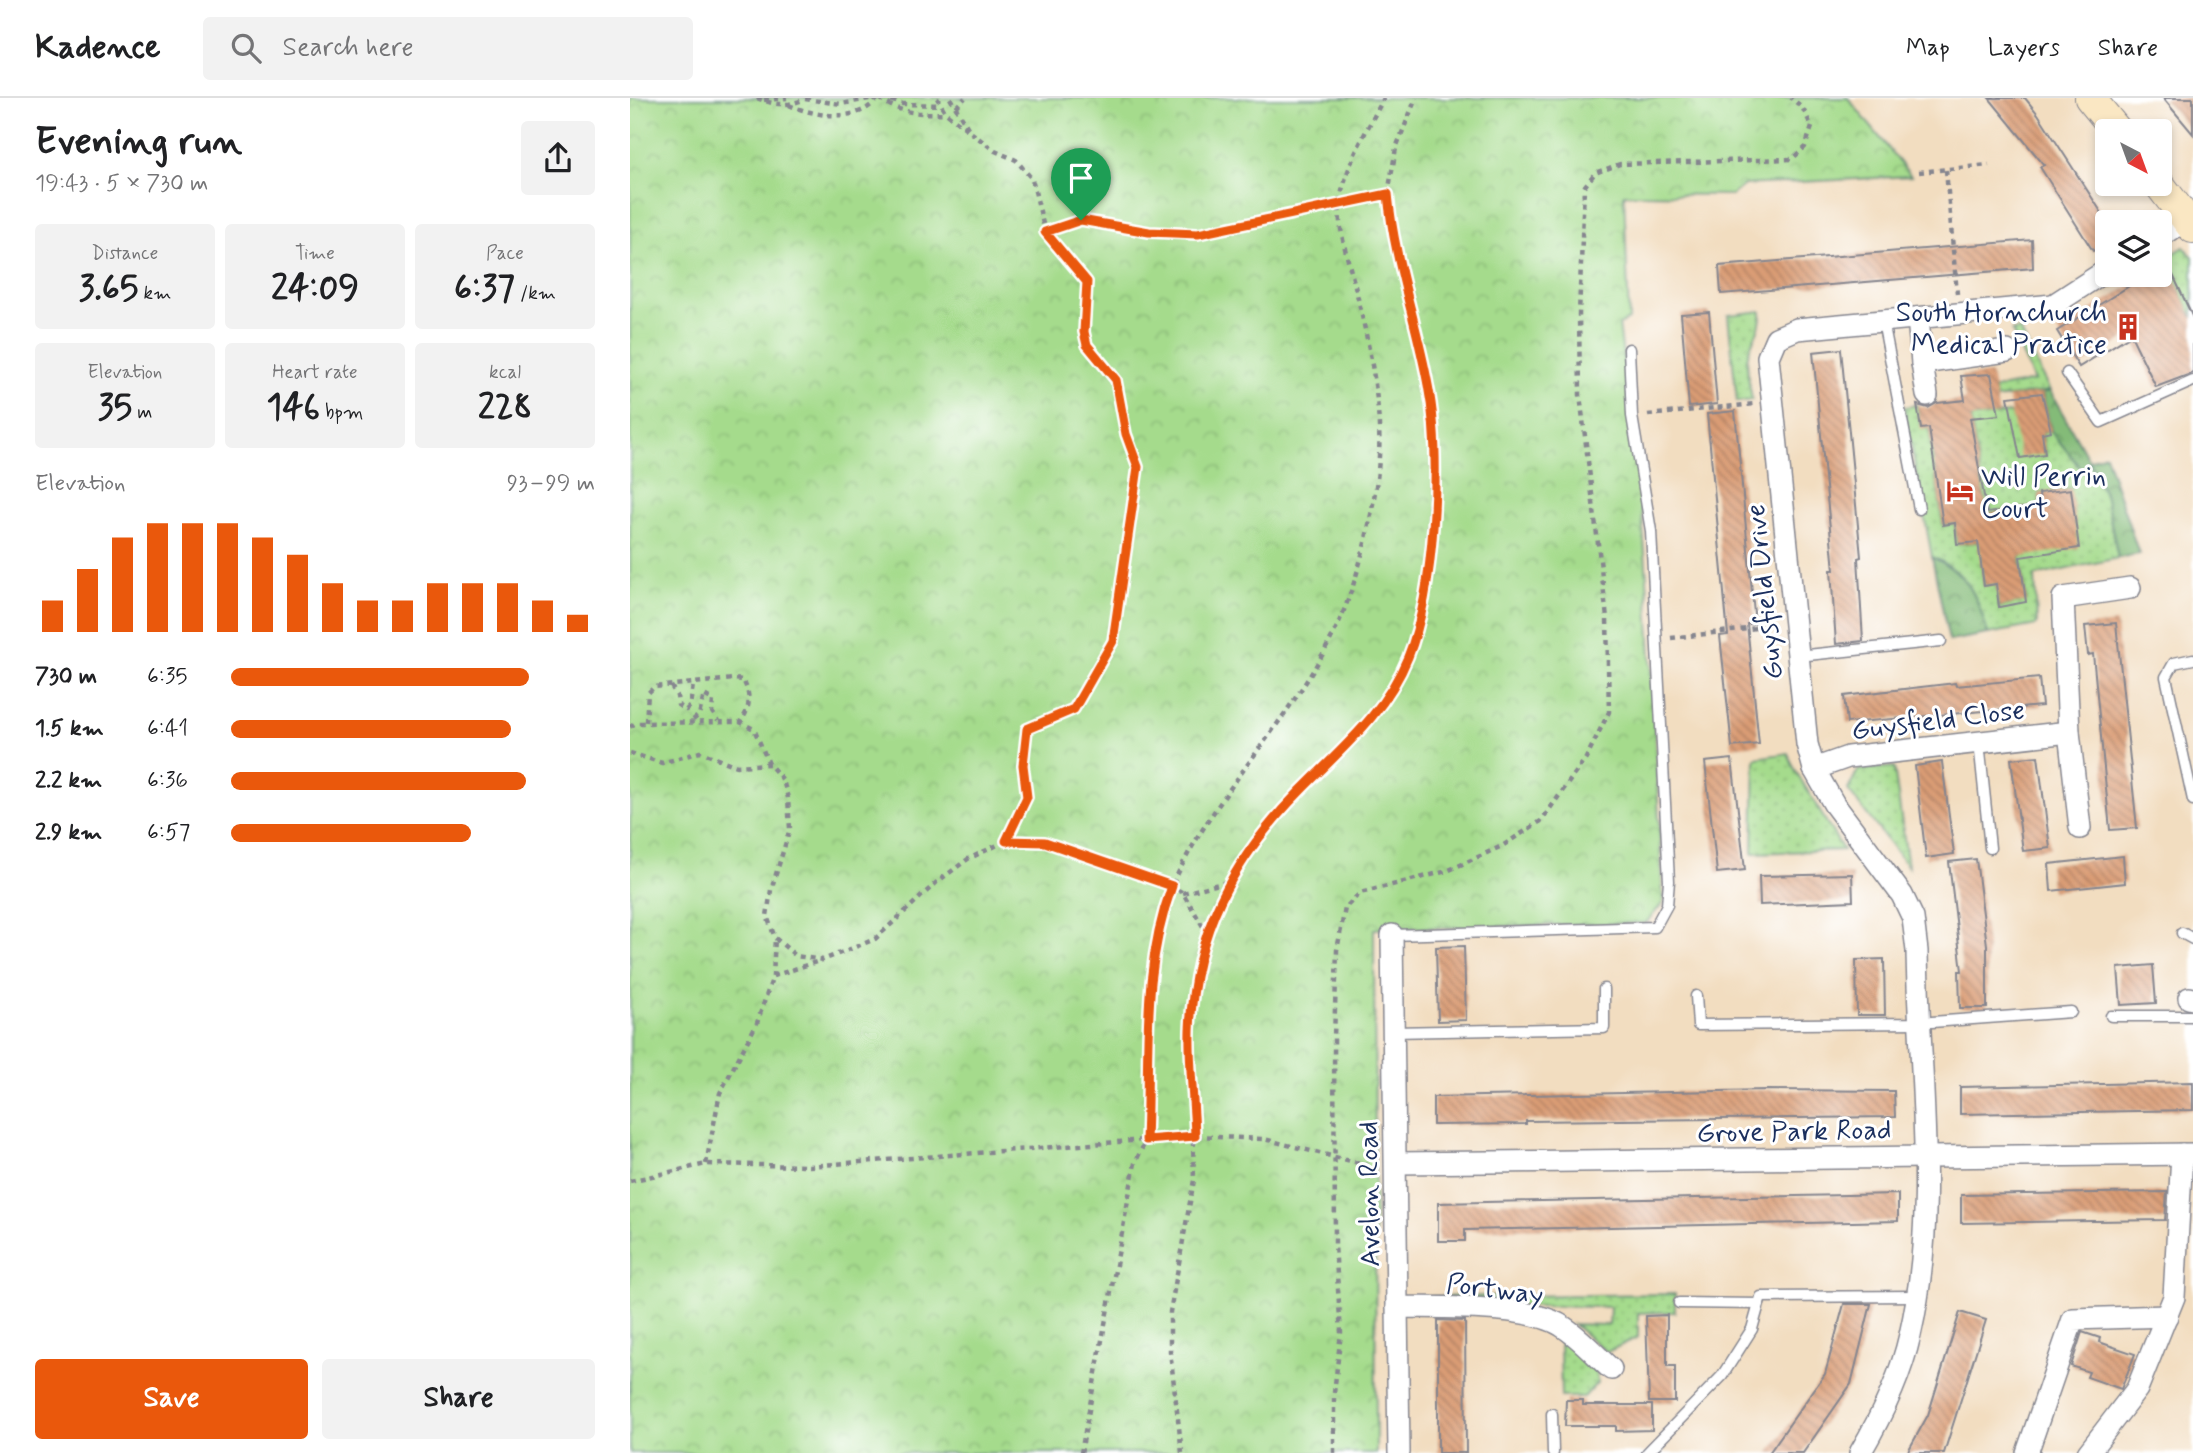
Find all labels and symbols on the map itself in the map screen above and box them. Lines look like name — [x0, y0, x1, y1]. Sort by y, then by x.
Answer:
north arrow — [2095, 119, 2172, 196]
pin — [1051, 148, 1111, 220]
place label: South Hornchurch Medical Practice — [1896, 295, 2107, 364]
building icon: South Hornchurch Medical Practice — [2113, 312, 2143, 342]
place label: Will Perrin Court — [1981, 459, 2106, 528]
hotel icon: Will Perrin Court — [1945, 476, 1975, 506]
street label: Guysfield Drive — [1738, 502, 1793, 681]
street label: Guysfield Close — [1849, 692, 2027, 750]
street label: Grove Park Road — [1696, 1112, 1892, 1153]
street label: Avelon Road — [1351, 1121, 1390, 1267]
street label: Portway — [1444, 1266, 1545, 1315]

